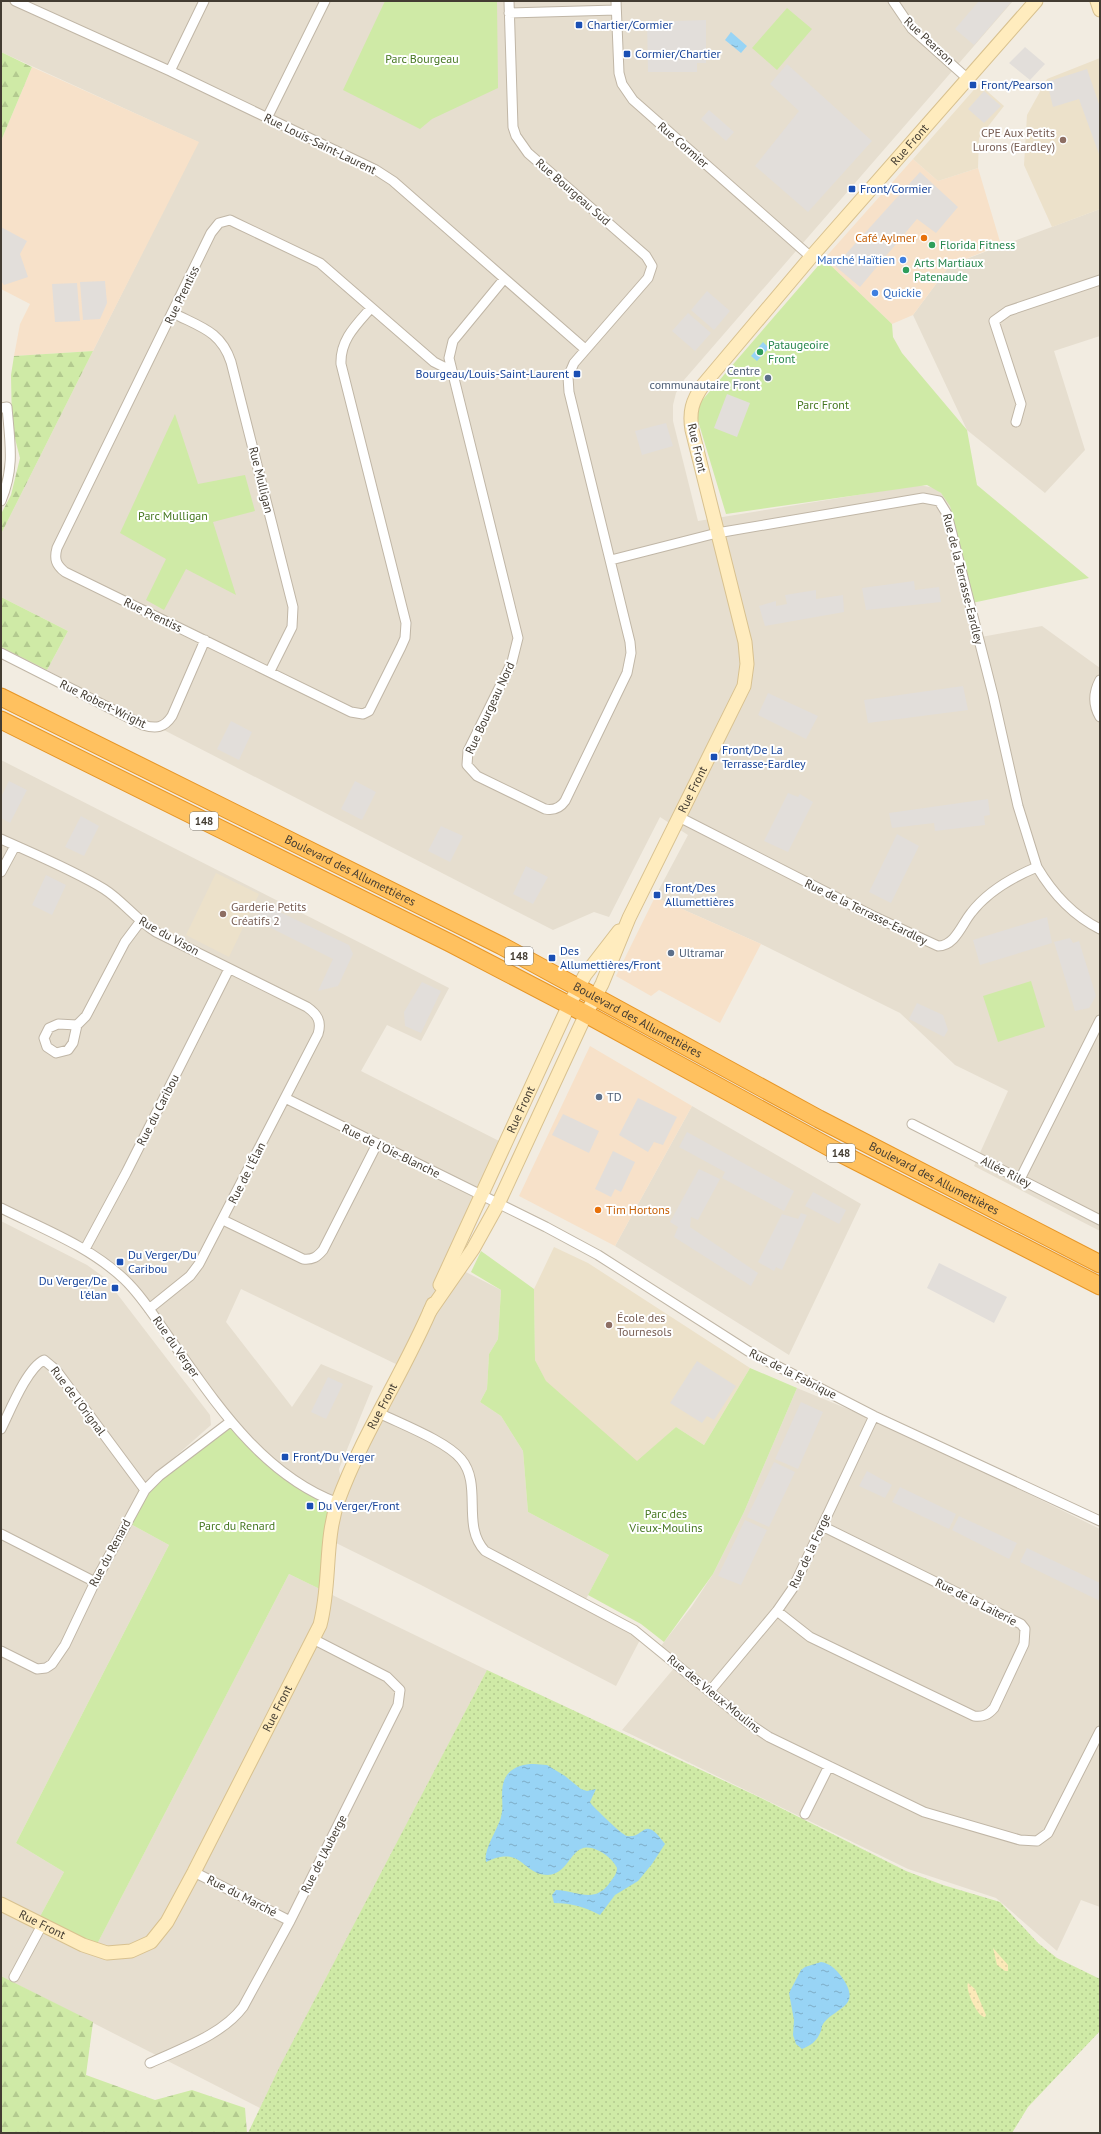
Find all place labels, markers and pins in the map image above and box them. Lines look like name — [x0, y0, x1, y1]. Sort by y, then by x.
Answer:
place label: Chartier/Cormier — [587, 17, 673, 32]
marker: Chartier/Cormier — [574, 20, 584, 30]
place label: Cormier/Chartier — [635, 46, 721, 61]
marker: Cormier/Chartier — [622, 49, 632, 59]
place label: Front/Pearson — [981, 77, 1053, 92]
marker: Front/Pearson — [968, 80, 978, 90]
place label: CPE Aux Petits Lurons (Eardley) — [973, 125, 1055, 154]
marker: CPE Aux Petits Lurons (Eardley) — [1058, 135, 1068, 145]
place label: Front/Cormier — [860, 181, 932, 196]
marker: Front/Cormier — [847, 184, 857, 194]
place label: Café Aylmer — [855, 230, 916, 245]
marker: Café Aylmer — [919, 233, 929, 243]
place label: Florida Fitness — [940, 237, 1015, 252]
marker: Florida Fitness — [927, 240, 937, 250]
place label: Marché Haïtien — [817, 252, 895, 267]
marker: Marché Haïtien — [898, 255, 908, 265]
place label: Arts Martiaux Patenaude — [914, 255, 984, 284]
marker: Arts Martiaux Patenaude — [901, 265, 911, 275]
place label: Quickie — [883, 285, 921, 300]
marker: Quickie — [870, 288, 880, 298]
place label: Pataugeoire Front — [768, 337, 829, 366]
marker: Pataugeoire Front — [755, 347, 765, 357]
place label: Centre communautaire Front — [650, 363, 760, 392]
place label: Bourgeau/Louis-Saint-Laurent — [416, 366, 569, 381]
marker: Bourgeau/Louis-Saint-Laurent — [572, 369, 582, 379]
marker: Centre communautaire Front — [763, 373, 773, 383]
place label: Front/De La Terrasse-Eardley — [722, 742, 806, 771]
marker: Front/De La Terrasse-Eardley — [709, 752, 719, 762]
place label: Front/Des Allumettières — [665, 880, 734, 909]
marker: Front/Des Allumettières — [652, 890, 662, 900]
place label: Garderie Petits Créatifs 2 — [231, 899, 306, 928]
marker: Garderie Petits Créatifs 2 — [218, 909, 228, 919]
place label: Des Allumettières/Front — [560, 943, 661, 972]
place label: Ultramar — [679, 945, 724, 960]
marker: Ultramar — [666, 948, 676, 958]
marker: Des Allumettières/Front — [547, 953, 557, 963]
place label: TD — [607, 1089, 622, 1104]
marker: TD — [594, 1092, 604, 1102]
place label: Tim Hortons — [606, 1202, 670, 1217]
marker: Tim Hortons — [593, 1205, 603, 1215]
place label: Du Verger/Du Caribou — [128, 1247, 197, 1276]
marker: Du Verger/Du Caribou — [115, 1257, 125, 1267]
place label: Du Verger/De l'élan — [39, 1273, 107, 1302]
marker: Du Verger/De l'élan — [110, 1283, 120, 1293]
place label: École des Tournesols — [617, 1310, 672, 1339]
marker: École des Tournesols — [604, 1320, 614, 1330]
place label: Front/Du Verger — [293, 1449, 375, 1464]
marker: Front/Du Verger — [280, 1452, 290, 1462]
place label: Du Verger/Front — [318, 1498, 400, 1513]
marker: Du Verger/Front — [305, 1501, 315, 1511]

